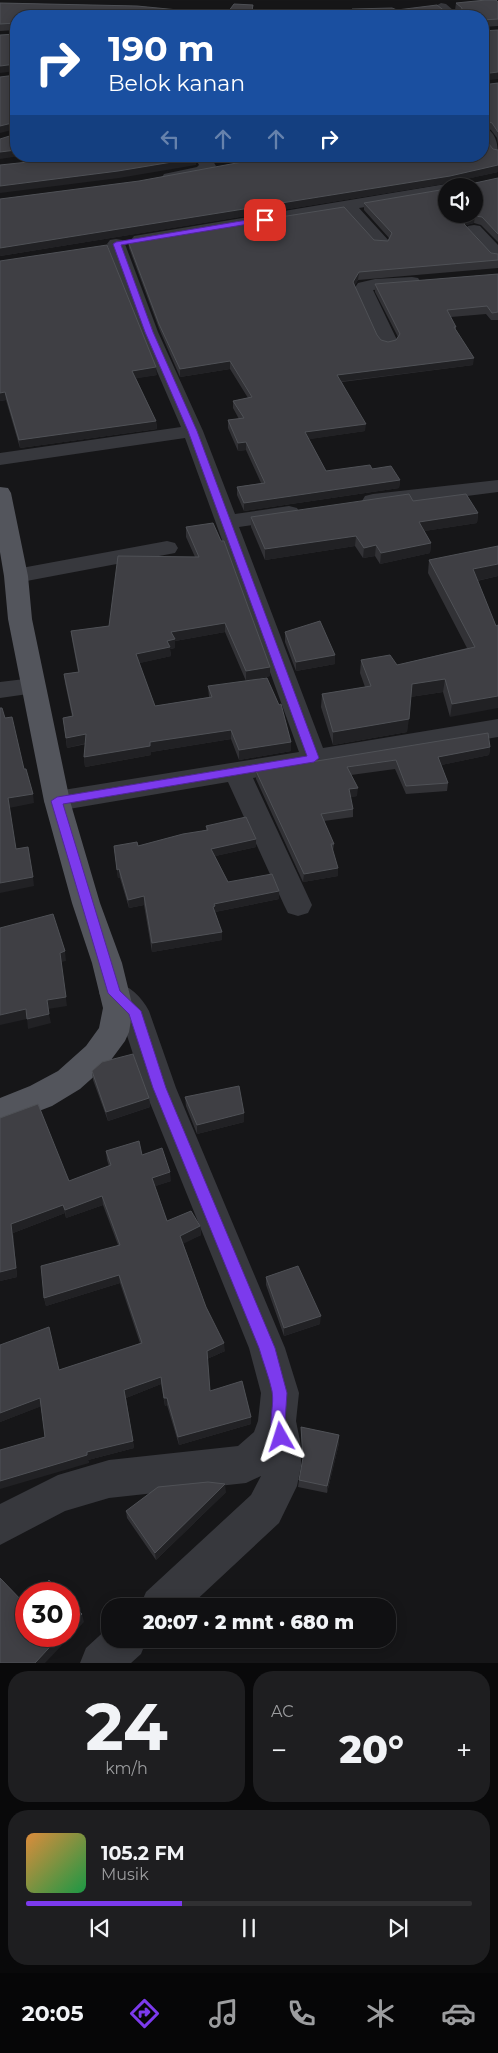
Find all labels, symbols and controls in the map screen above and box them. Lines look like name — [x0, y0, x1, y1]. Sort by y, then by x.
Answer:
text: 190 m — [108, 27, 214, 70]
icon: right — [25, 30, 90, 95]
text: Belok kanan — [108, 70, 245, 97]
icon: left — [156, 125, 184, 153]
icon: ahead — [209, 125, 237, 153]
icon: ahead — [262, 125, 290, 153]
icon: right — [315, 125, 343, 153]
map controls — [438, 178, 483, 223]
button: sound — [438, 178, 483, 223]
pin — [244, 199, 286, 241]
icon: arrive — [251, 206, 279, 234]
position arrow — [254, 1410, 306, 1462]
speed limit sign: 30 — [15, 1582, 80, 1647]
text: 20:07 · 2 mnt · 680 m — [143, 1611, 354, 1634]
text: 24 — [85, 1687, 168, 1766]
text: AC — [271, 1702, 294, 1721]
text: 20° — [339, 1726, 404, 1773]
text: − — [271, 1733, 287, 1767]
text: + — [456, 1733, 472, 1767]
text: km/h — [105, 1759, 148, 1778]
text: 105.2 FM — [101, 1842, 185, 1865]
text: Musik — [101, 1865, 149, 1884]
icon: previous — [86, 1914, 114, 1942]
icon: pause — [235, 1914, 263, 1942]
icon: next — [384, 1914, 412, 1942]
icon: directions — [127, 1996, 162, 2031]
icon: music — [206, 1996, 241, 2031]
icon: phone — [284, 1996, 319, 2031]
icon: climate — [363, 1996, 398, 2031]
icon: car — [441, 1996, 476, 2031]
text: 20:05 — [22, 2000, 83, 2027]

